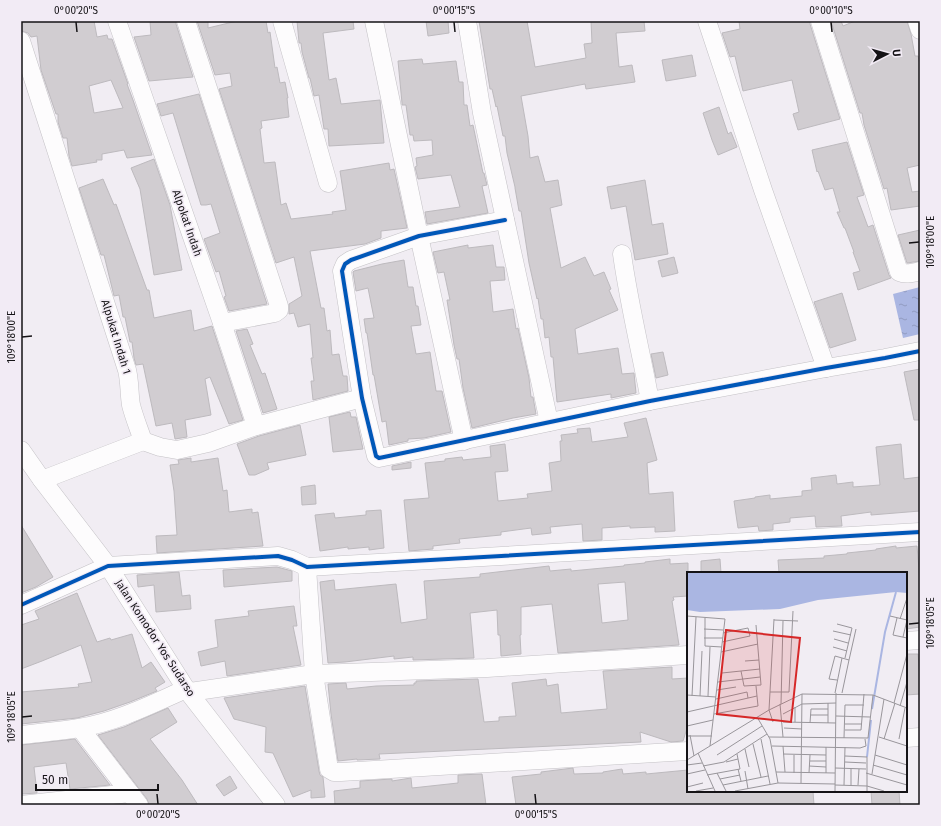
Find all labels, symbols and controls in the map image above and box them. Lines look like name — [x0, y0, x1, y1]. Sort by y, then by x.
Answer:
text: 0°00'20"S — [54, 5, 99, 17]
text: 0°00'15"S — [433, 5, 476, 17]
text: 0°00'10"S — [809, 5, 853, 17]
north arrow — [867, 34, 907, 74]
text: U — [890, 49, 903, 57]
street label: Alpokat Indah — [170, 188, 204, 258]
text: 109°18'00"E — [925, 216, 937, 268]
street label: Alpukat Indah 1 — [99, 298, 133, 376]
text: 109°18'00"E — [6, 311, 18, 363]
inset map — [687, 572, 907, 792]
street label: Jalan Komodor Yos Sudarso — [112, 577, 198, 699]
text: 109°18'05"E — [925, 597, 937, 649]
text: 109°18'05"E — [6, 691, 18, 743]
scale bar — [36, 766, 158, 792]
text: 50 m — [42, 773, 68, 787]
text: 0°00'20"S — [136, 809, 181, 821]
text: 0°00'15"S — [515, 809, 558, 821]

